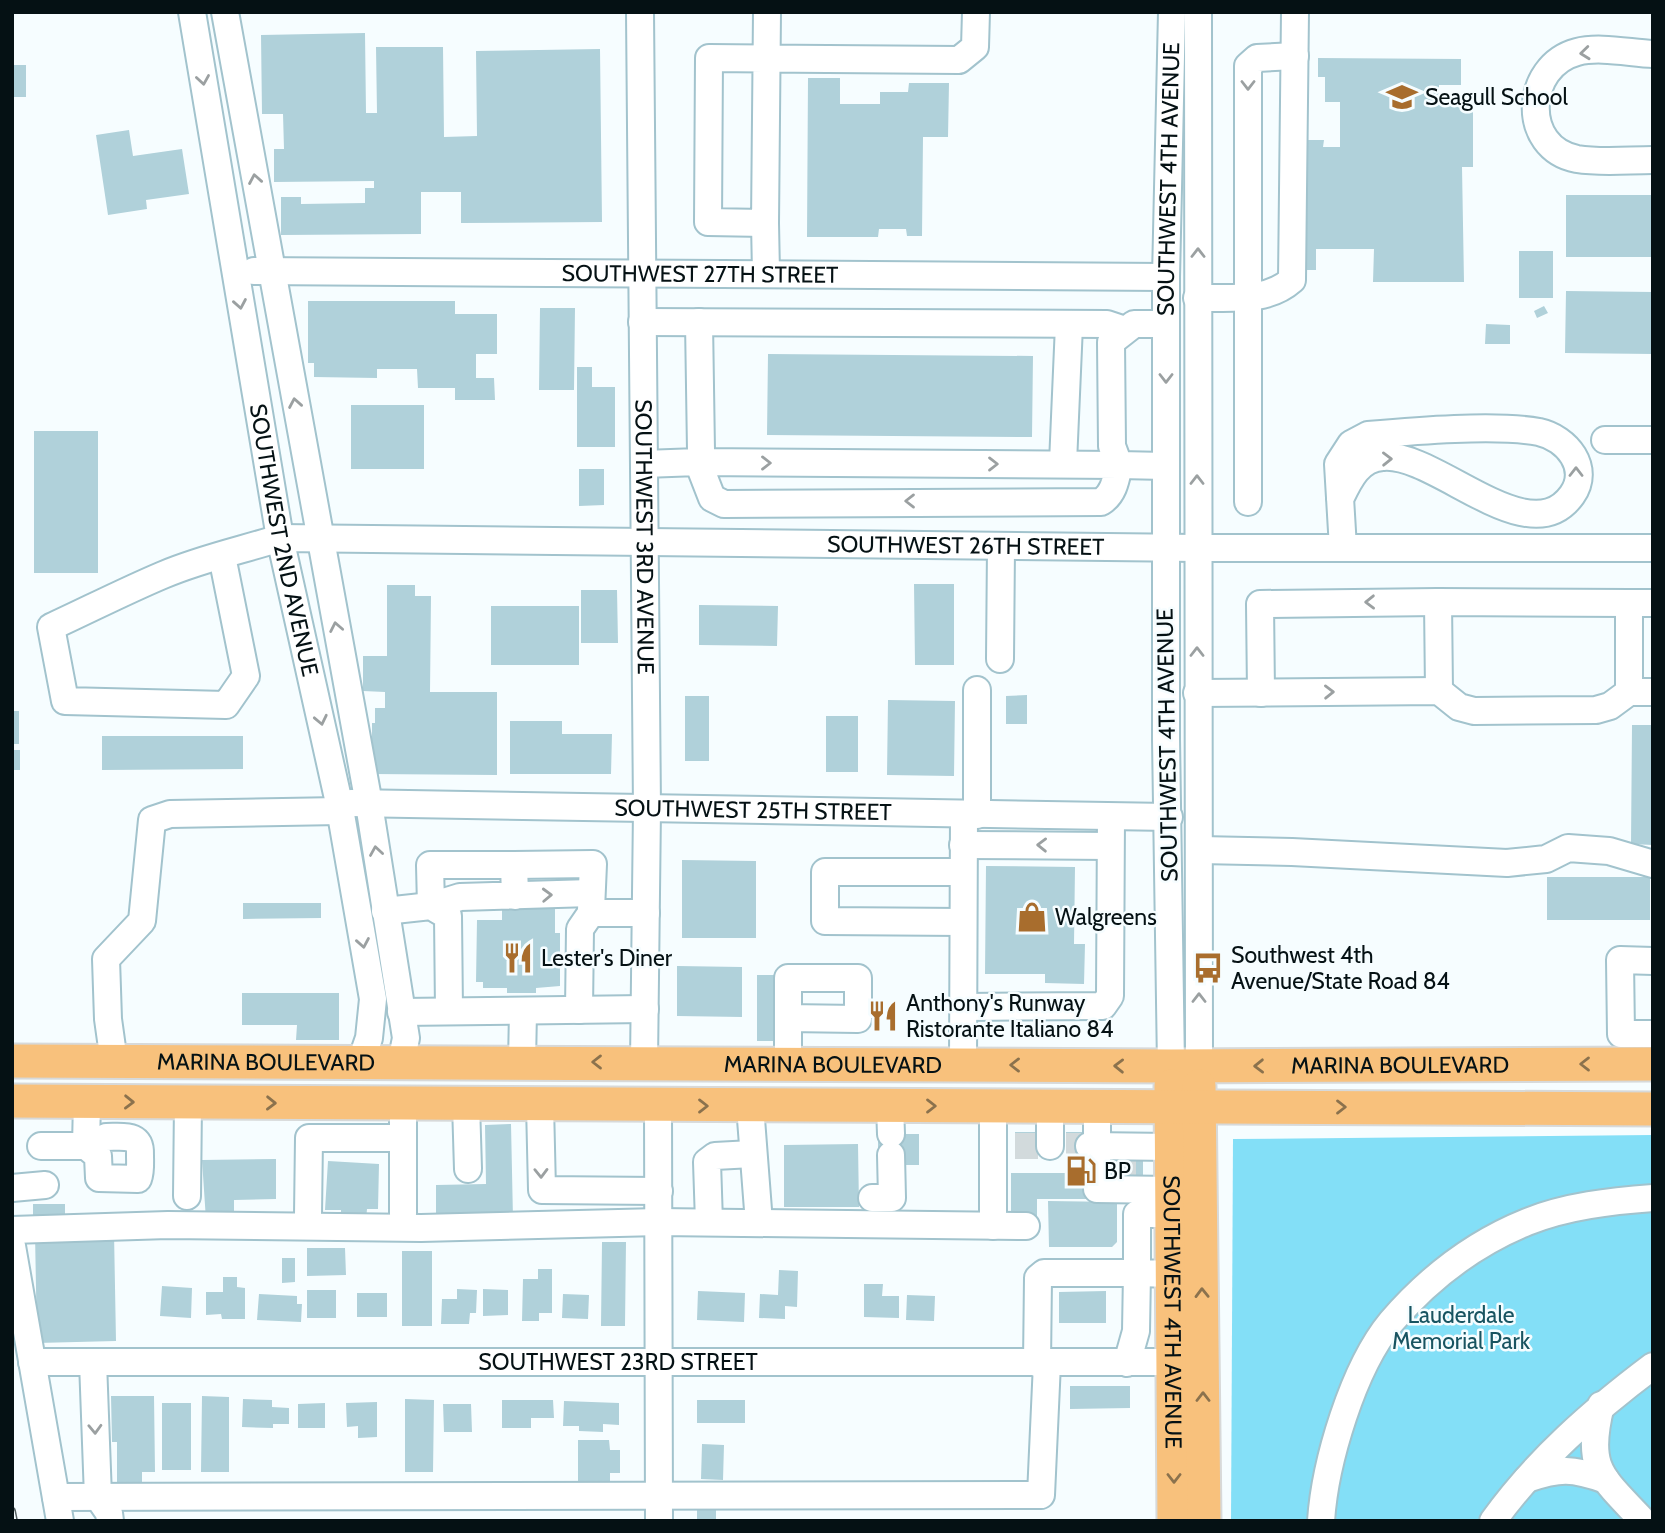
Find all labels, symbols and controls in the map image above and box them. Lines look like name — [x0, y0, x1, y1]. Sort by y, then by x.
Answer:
street label: SOUTHWEST 4TH AVENUE — [1152, 42, 1185, 316]
one-way arrow — [1579, 45, 1591, 60]
one-way arrow — [195, 74, 210, 86]
one-way arrow — [1240, 80, 1256, 91]
school or university icon: Seagull School — [1385, 80, 1419, 114]
place label: Seagull School — [1425, 83, 1568, 111]
one-way arrow — [248, 174, 263, 186]
one-way arrow — [1190, 247, 1206, 257]
street label: SOUTHWEST 27TH STREET — [561, 259, 838, 289]
one-way arrow — [232, 298, 247, 310]
one-way arrow — [1158, 373, 1174, 383]
one-way arrow — [288, 397, 303, 409]
street label: SOUTHWEST 3RD AVENUE — [629, 399, 660, 675]
street label: SOUTHWEST 2ND AVENUE — [244, 402, 324, 679]
one-way arrow — [1382, 451, 1393, 467]
one-way arrow — [761, 455, 772, 471]
one-way arrow — [989, 456, 999, 472]
one-way arrow — [1569, 467, 1584, 478]
one-way arrow — [1189, 474, 1205, 485]
one-way arrow — [904, 493, 915, 509]
street label: SOUTHWEST 26TH STREET — [827, 530, 1105, 561]
one-way arrow — [1364, 594, 1375, 610]
street label: SOUTHWEST 4TH AVENUE — [1151, 608, 1183, 882]
one-way arrow — [329, 621, 344, 633]
one-way arrow — [1189, 646, 1205, 657]
one-way arrow — [1324, 684, 1335, 700]
one-way arrow — [312, 714, 327, 726]
street label: SOUTHWEST 25TH STREET — [614, 794, 892, 826]
one-way arrow — [1036, 837, 1047, 853]
one-way arrow — [369, 845, 384, 857]
one-way arrow — [541, 887, 552, 902]
shop icon: Walgreens — [1015, 900, 1049, 934]
place label: Walgreens — [1055, 903, 1157, 931]
one-way arrow — [355, 937, 370, 949]
restaurant icon: Lester's Diner — [501, 941, 535, 975]
place label: Southwest 4th Avenue/State Road 84 — [1231, 941, 1450, 995]
place label: Lester's Diner — [541, 944, 673, 972]
bus stop icon: Southwest 4th Avenue/State Road 84 — [1191, 951, 1225, 985]
place label: Anthony's Runway Ristorante Italiano 84 — [906, 989, 1114, 1043]
one-way arrow — [1191, 992, 1207, 1003]
restaurant icon: Anthony's Runway Ristorante Italiano 84 — [866, 999, 900, 1033]
street label: MARINA BOULEVARD — [157, 1048, 375, 1077]
street label: MARINA BOULEVARD — [724, 1050, 942, 1079]
street label: MARINA BOULEVARD — [1291, 1051, 1509, 1080]
one-way arrow — [591, 1055, 602, 1070]
one-way arrow — [1579, 1056, 1589, 1072]
one-way arrow — [1010, 1057, 1020, 1073]
one-way arrow — [1113, 1058, 1124, 1074]
one-way arrow — [1253, 1058, 1264, 1073]
one-way arrow — [125, 1094, 135, 1110]
one-way arrow — [265, 1096, 276, 1111]
one-way arrow — [699, 1098, 709, 1114]
one-way arrow — [926, 1098, 937, 1114]
one-way arrow — [1336, 1100, 1347, 1115]
fuel station icon: BP — [1064, 1154, 1098, 1188]
place label: BP — [1104, 1157, 1131, 1185]
one-way arrow — [533, 1169, 549, 1179]
street label: SOUTHWEST 4TH AVENUE — [1158, 1175, 1188, 1449]
one-way arrow — [1194, 1288, 1210, 1298]
park label: Lauderdale Memorial Park — [1392, 1301, 1531, 1355]
street label: SOUTHWEST 23RD STREET — [478, 1348, 758, 1376]
one-way arrow — [1196, 1392, 1211, 1403]
one-way arrow — [88, 1424, 103, 1435]
one-way arrow — [1166, 1473, 1182, 1483]

